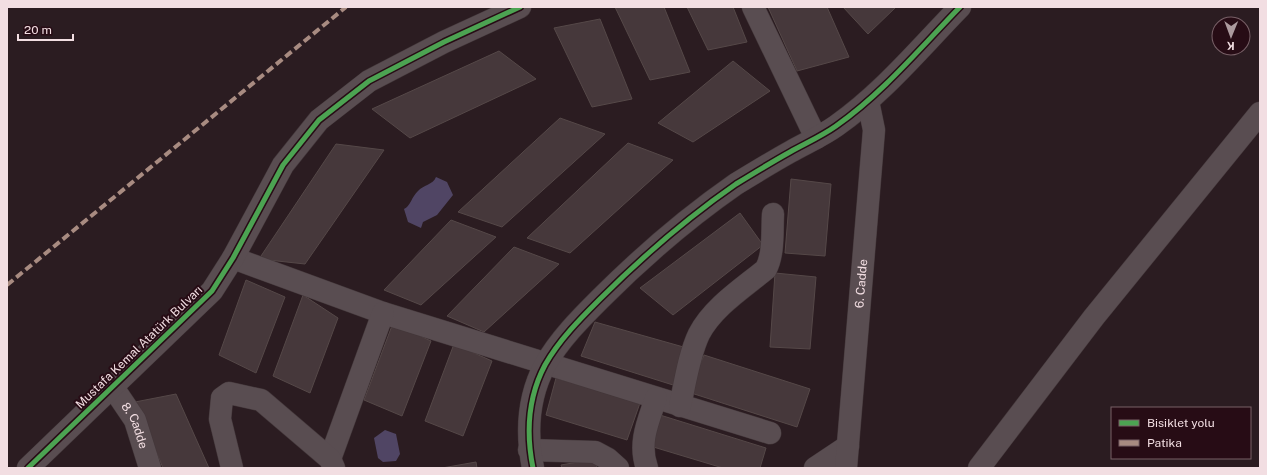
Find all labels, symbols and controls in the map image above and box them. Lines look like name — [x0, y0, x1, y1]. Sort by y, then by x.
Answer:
scale bar — [18, 16, 73, 42]
north arrow — [1211, 16, 1251, 56]
text: 20 m — [24, 23, 52, 37]
text: K — [1227, 40, 1235, 52]
street label: 6. Cadde — [852, 258, 870, 309]
street label: Mustafa Kemal Atatürk Bulvarı — [73, 283, 205, 411]
street label: 8. Cadde — [118, 400, 151, 451]
legend — [1111, 407, 1251, 459]
text: Bisiklet yolu — [1147, 416, 1215, 430]
text: Patika — [1147, 436, 1182, 450]

